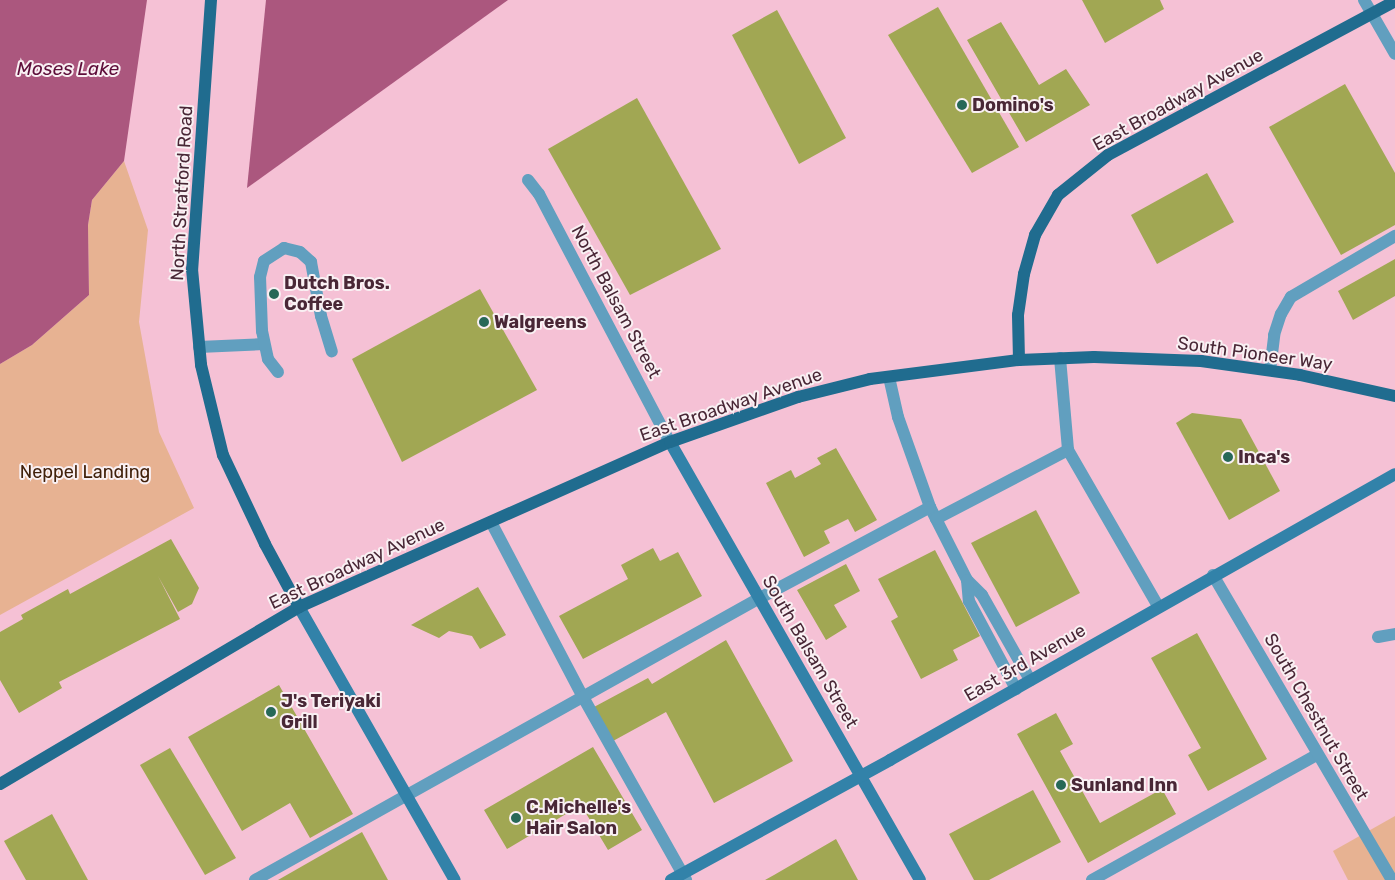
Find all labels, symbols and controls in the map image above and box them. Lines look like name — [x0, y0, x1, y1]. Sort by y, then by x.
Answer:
street label: East Broadway Avenue — [1089, 44, 1267, 156]
water label: Moses Lake — [17, 58, 119, 80]
place label: Domino's — [972, 94, 1054, 116]
marker: Domino's — [956, 99, 968, 111]
street label: North Stratford Road — [167, 105, 197, 281]
street label: North Balsam Street — [567, 222, 665, 382]
place label: Dutch Bros. Coffee — [284, 273, 390, 316]
marker: Dutch Bros. Coffee — [268, 288, 280, 300]
place label: Walgreens — [494, 311, 587, 333]
marker: Walgreens — [478, 316, 490, 328]
street label: South Pioneer Way — [1176, 332, 1334, 376]
street label: East Broadway Avenue — [637, 363, 825, 447]
place label: Inca's — [1238, 446, 1290, 468]
marker: Inca's — [1222, 451, 1234, 463]
park label: Neppel Landing — [20, 461, 150, 483]
street label: East Broadway Avenue — [265, 514, 449, 614]
street label: South Balsam Street — [757, 572, 863, 732]
street label: East 3rd Avenue — [960, 619, 1090, 707]
street label: South Chestnut Street — [1259, 630, 1373, 804]
place label: J's Teriyaki Grill — [281, 691, 381, 734]
marker: J's Teriyaki Grill — [265, 706, 277, 718]
place label: Sunland Inn — [1071, 774, 1178, 796]
marker: Sunland Inn — [1055, 779, 1067, 791]
place label: C.Michelle's Hair Salon — [526, 797, 631, 840]
marker: C.Michelle's Hair Salon — [510, 812, 522, 824]

